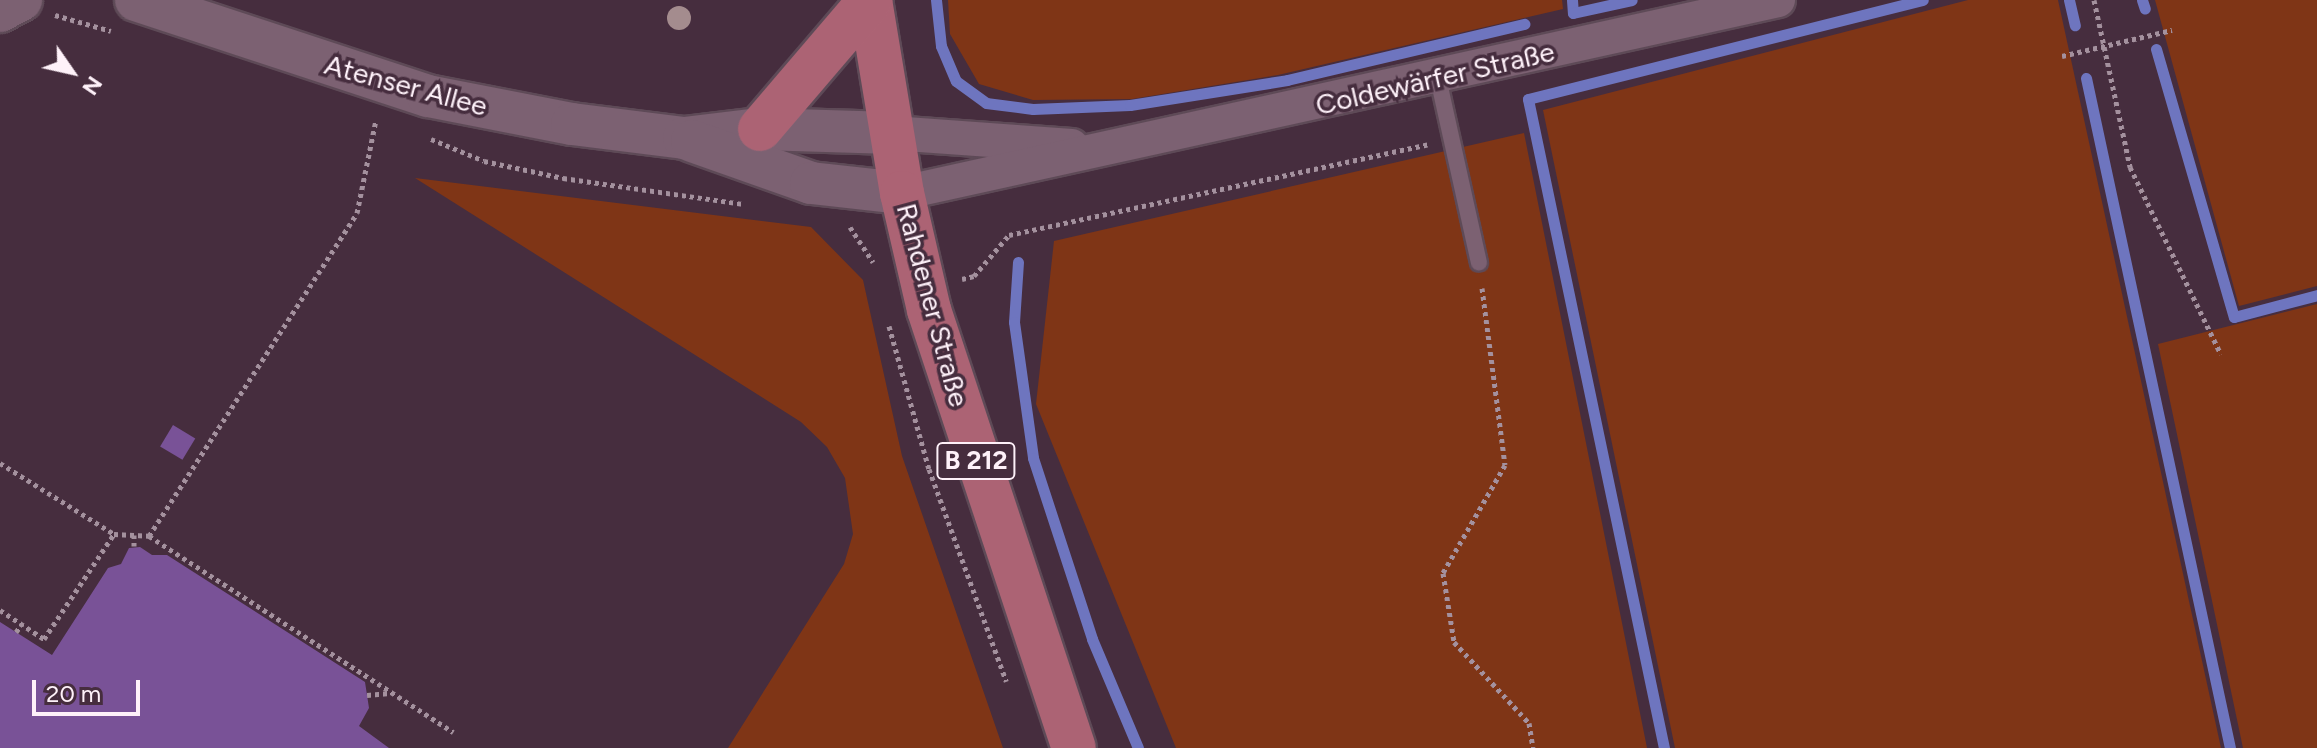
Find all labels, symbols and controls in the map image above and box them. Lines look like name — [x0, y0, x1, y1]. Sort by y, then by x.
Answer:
north arrow — [32, 32, 112, 112]
street label: Coldewärfer Straße — [1312, 34, 1558, 122]
street label: Atenser Allee — [321, 47, 491, 123]
text: N — [76, 71, 108, 100]
street label: Rahdener Straße — [890, 200, 976, 410]
road number: B 212 — [936, 439, 1016, 483]
scale bar — [36, 664, 144, 714]
text: 20 m — [46, 679, 101, 708]

